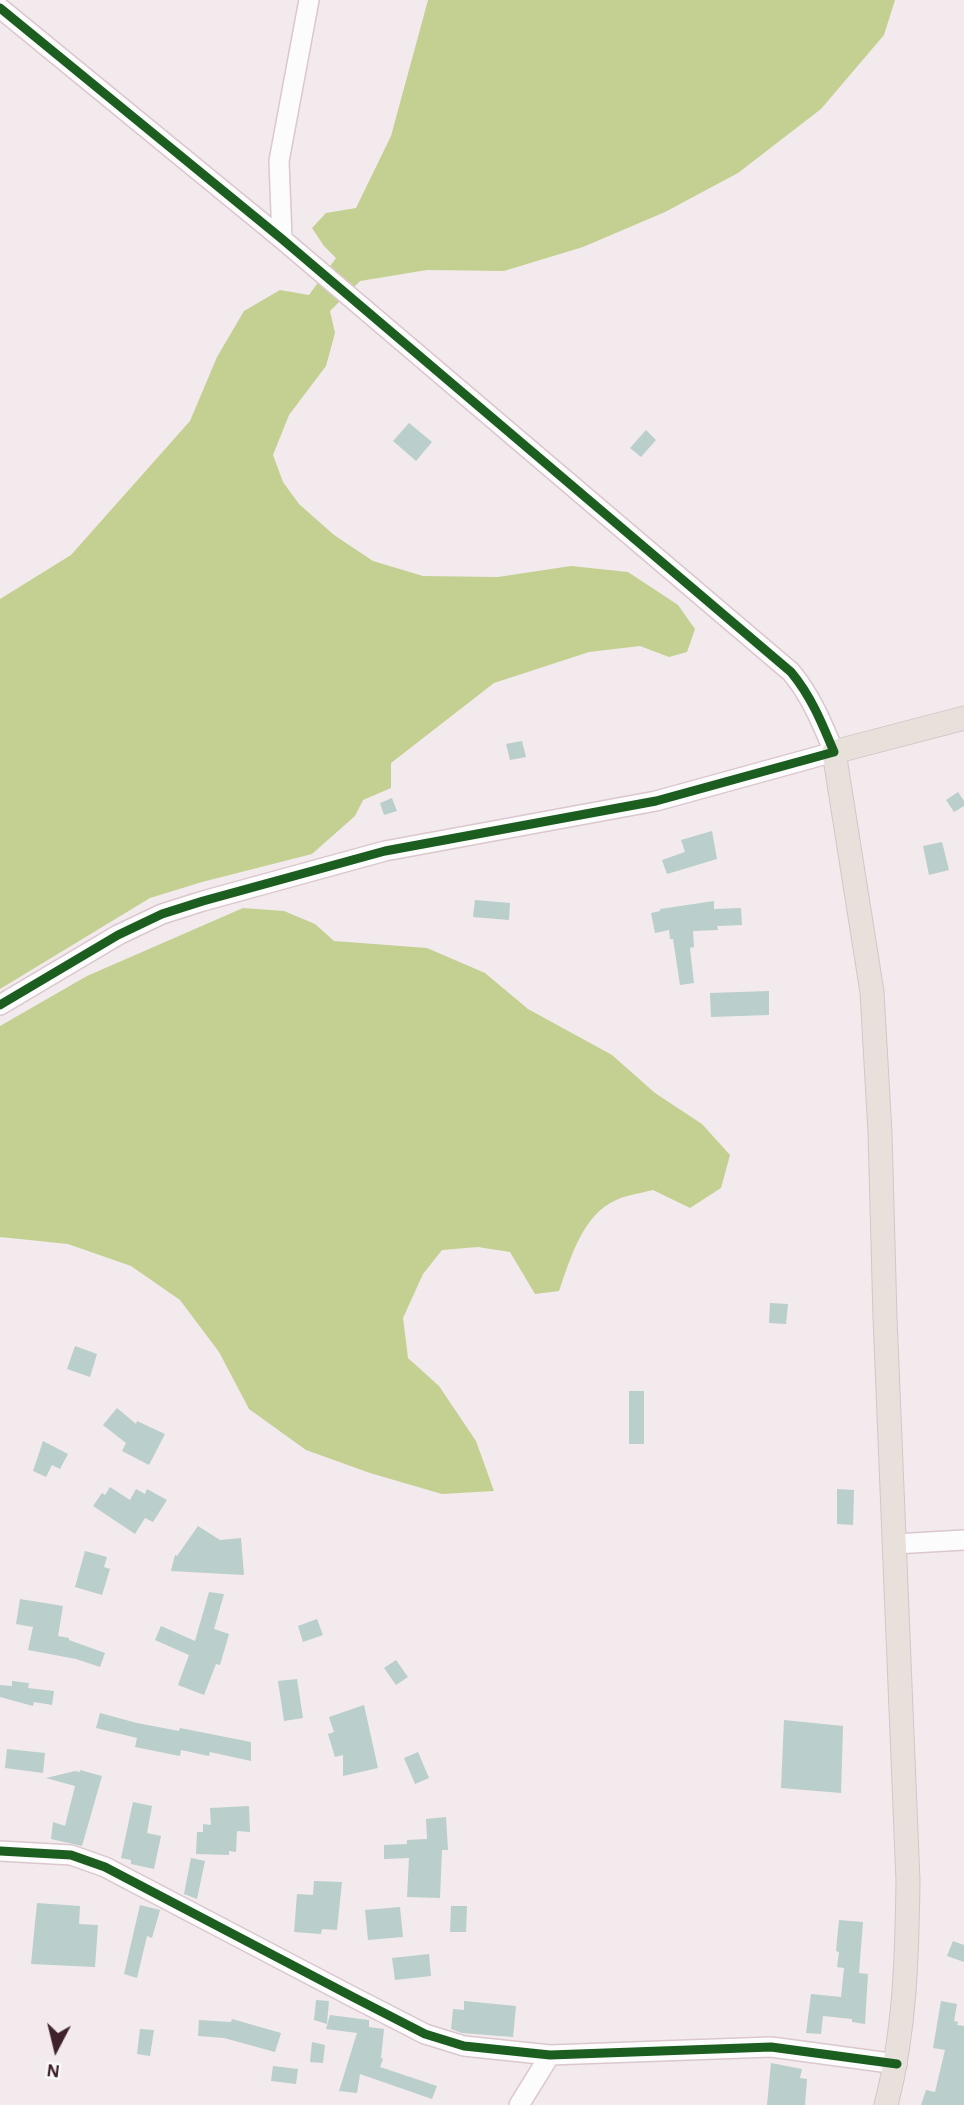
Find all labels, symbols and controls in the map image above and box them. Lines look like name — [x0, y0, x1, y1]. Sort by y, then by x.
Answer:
north arrow — [21, 2014, 91, 2084]
text: N — [46, 2060, 61, 2081]

